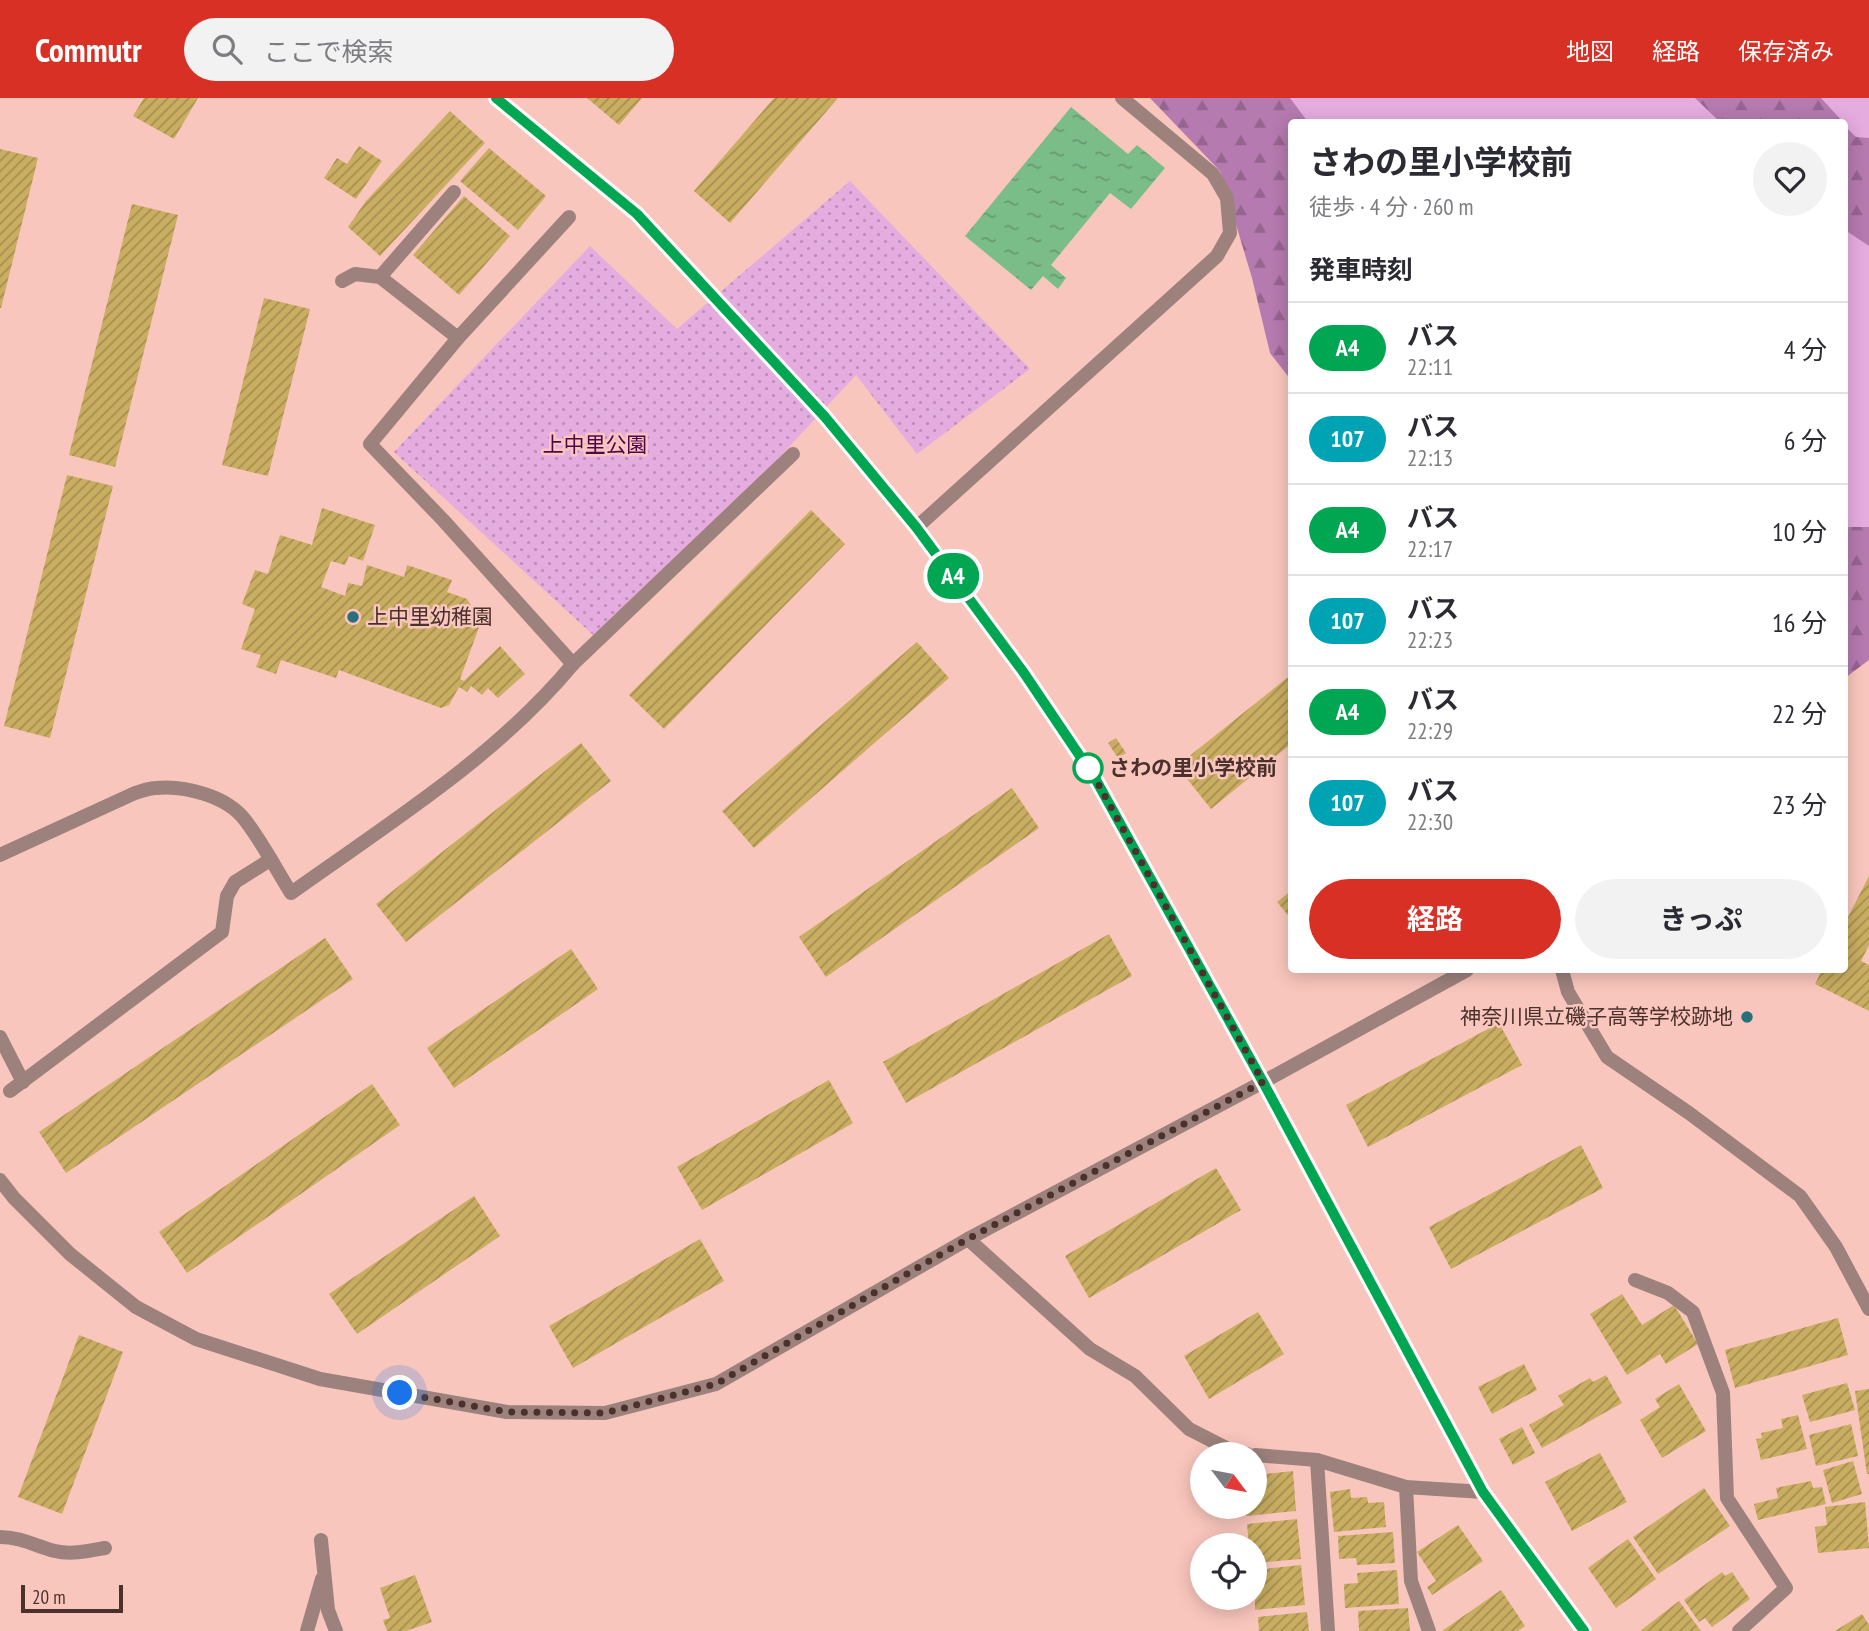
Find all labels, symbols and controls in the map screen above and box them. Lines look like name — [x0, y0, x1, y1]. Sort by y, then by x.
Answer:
search box — [184, 18, 674, 81]
text: Commutr — [35, 28, 142, 71]
icon: search — [208, 30, 246, 68]
text: ここで検索 — [264, 35, 394, 68]
text: 地図 — [1566, 36, 1614, 67]
text: 経路 — [1652, 36, 1700, 67]
text: 保存済み — [1738, 36, 1834, 67]
text: さわの里小学校前 — [1309, 140, 1573, 183]
button: heart — [1753, 142, 1827, 216]
text: 徒歩 · 4 分 · 260 m — [1309, 192, 1473, 221]
text: 発車時刻 — [1309, 253, 1413, 286]
text: バス — [1407, 319, 1459, 352]
text: A4 — [1336, 332, 1359, 363]
text: 4 分 — [1784, 333, 1827, 366]
text: 22:11 — [1407, 352, 1453, 381]
text: バス — [1407, 410, 1459, 443]
text: 107 — [1330, 423, 1365, 454]
text: 6 分 — [1784, 424, 1827, 457]
park label: 上中里公園 — [543, 431, 648, 458]
text: 22:13 — [1407, 443, 1453, 472]
text: バス — [1407, 501, 1459, 534]
text: A4 — [1336, 514, 1359, 545]
text: 10 分 — [1772, 515, 1827, 548]
text: 22:17 — [1407, 534, 1453, 563]
line badge: A4 — [922, 553, 984, 599]
text: A4 — [941, 560, 965, 591]
text: バス — [1407, 592, 1459, 625]
place label: 上中里幼稚園 — [367, 603, 493, 630]
text: 107 — [1330, 605, 1365, 636]
text: 16 分 — [1772, 606, 1827, 639]
marker: 上中里幼稚園 — [345, 609, 361, 625]
text: 22:23 — [1407, 625, 1453, 654]
text: バス — [1407, 683, 1459, 716]
text: A4 — [1336, 696, 1359, 727]
text: 22 分 — [1772, 697, 1827, 730]
text: 22:29 — [1407, 716, 1453, 745]
marker: さわの里小学校前 — [1073, 753, 1103, 783]
place label: さわの里小学校前 — [1109, 754, 1277, 781]
text: バス — [1407, 774, 1459, 807]
text: 107 — [1330, 787, 1365, 818]
text: 23 分 — [1772, 788, 1827, 821]
text: 22:30 — [1407, 807, 1453, 836]
button: 経路 — [1309, 879, 1561, 959]
button: きっぷ — [1575, 879, 1827, 959]
place label: 神奈川県立磯子高等学校跡地 — [1460, 1003, 1733, 1030]
marker: 神奈川県立磯子高等学校跡地 — [1739, 1009, 1755, 1025]
your location — [382, 1375, 417, 1410]
north arrow — [1190, 1442, 1267, 1519]
map controls — [1190, 1442, 1267, 1610]
button: locate — [1190, 1533, 1267, 1610]
scale bar — [21, 1582, 122, 1614]
text: 20 m — [32, 1585, 66, 1609]

